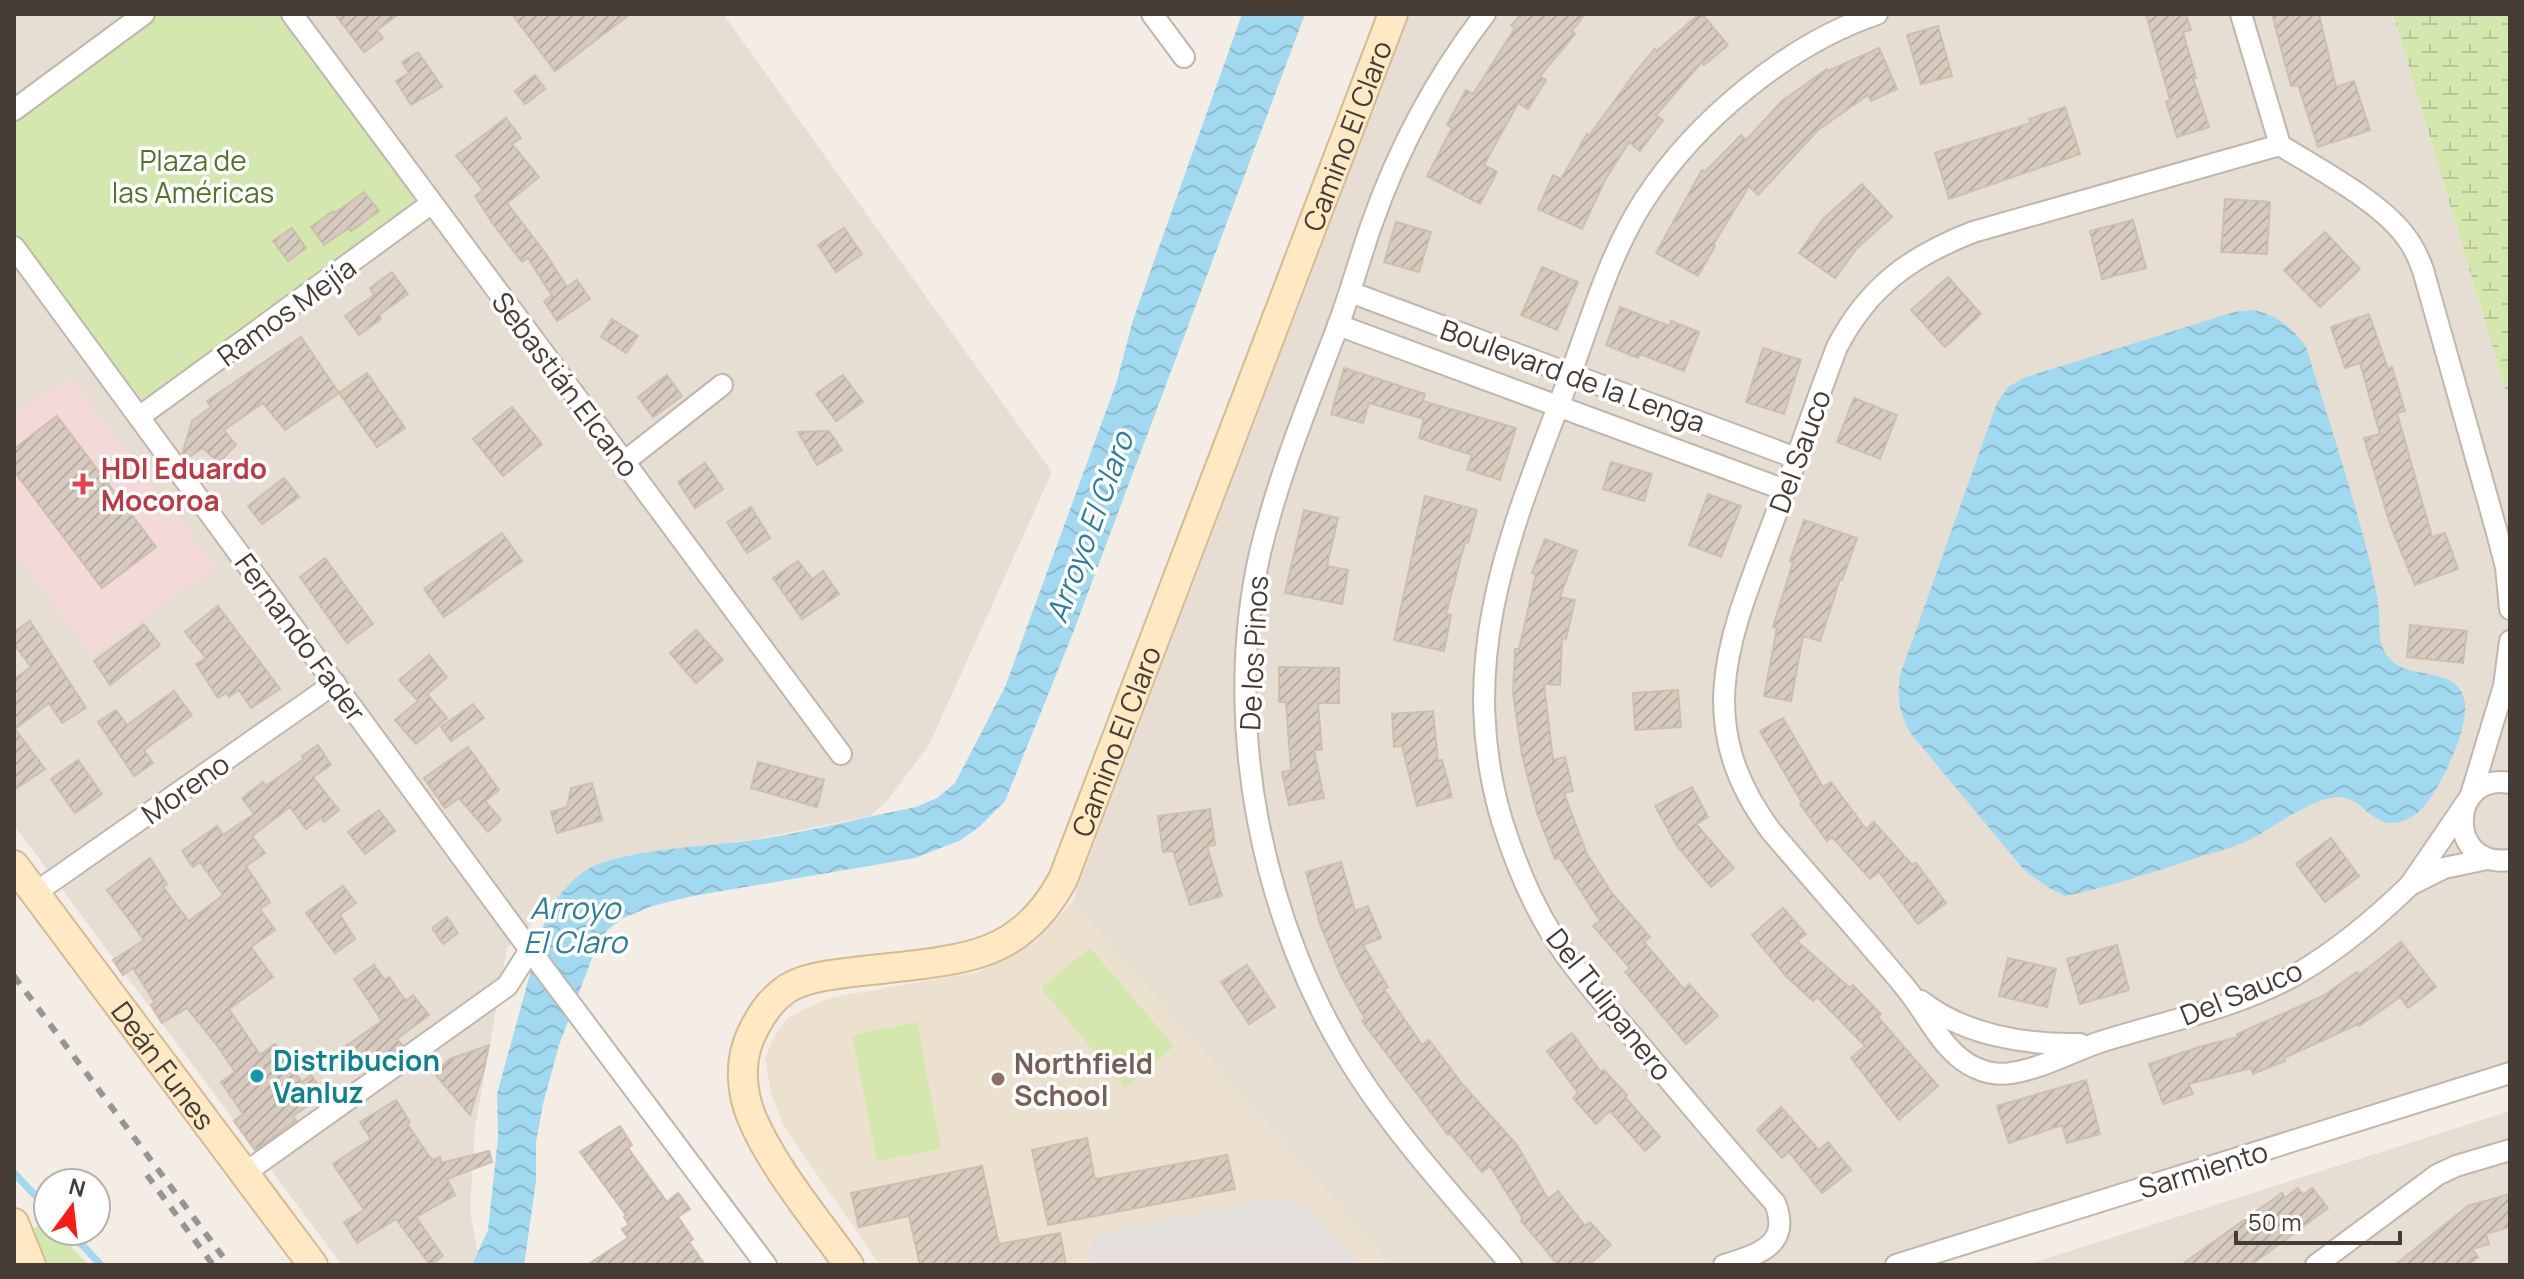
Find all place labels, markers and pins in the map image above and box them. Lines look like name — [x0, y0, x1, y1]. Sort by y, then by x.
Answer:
place label: HDI Eduardo Mocoroa — [101, 449, 267, 519]
marker: HDI Eduardo Mocoroa — [72, 473, 94, 495]
place label: Distribucion Vanluz — [273, 1041, 440, 1111]
place label: Northfield School — [1014, 1044, 1153, 1114]
marker: Distribucion Vanluz — [248, 1067, 266, 1085]
marker: Northfield School — [989, 1070, 1007, 1088]

